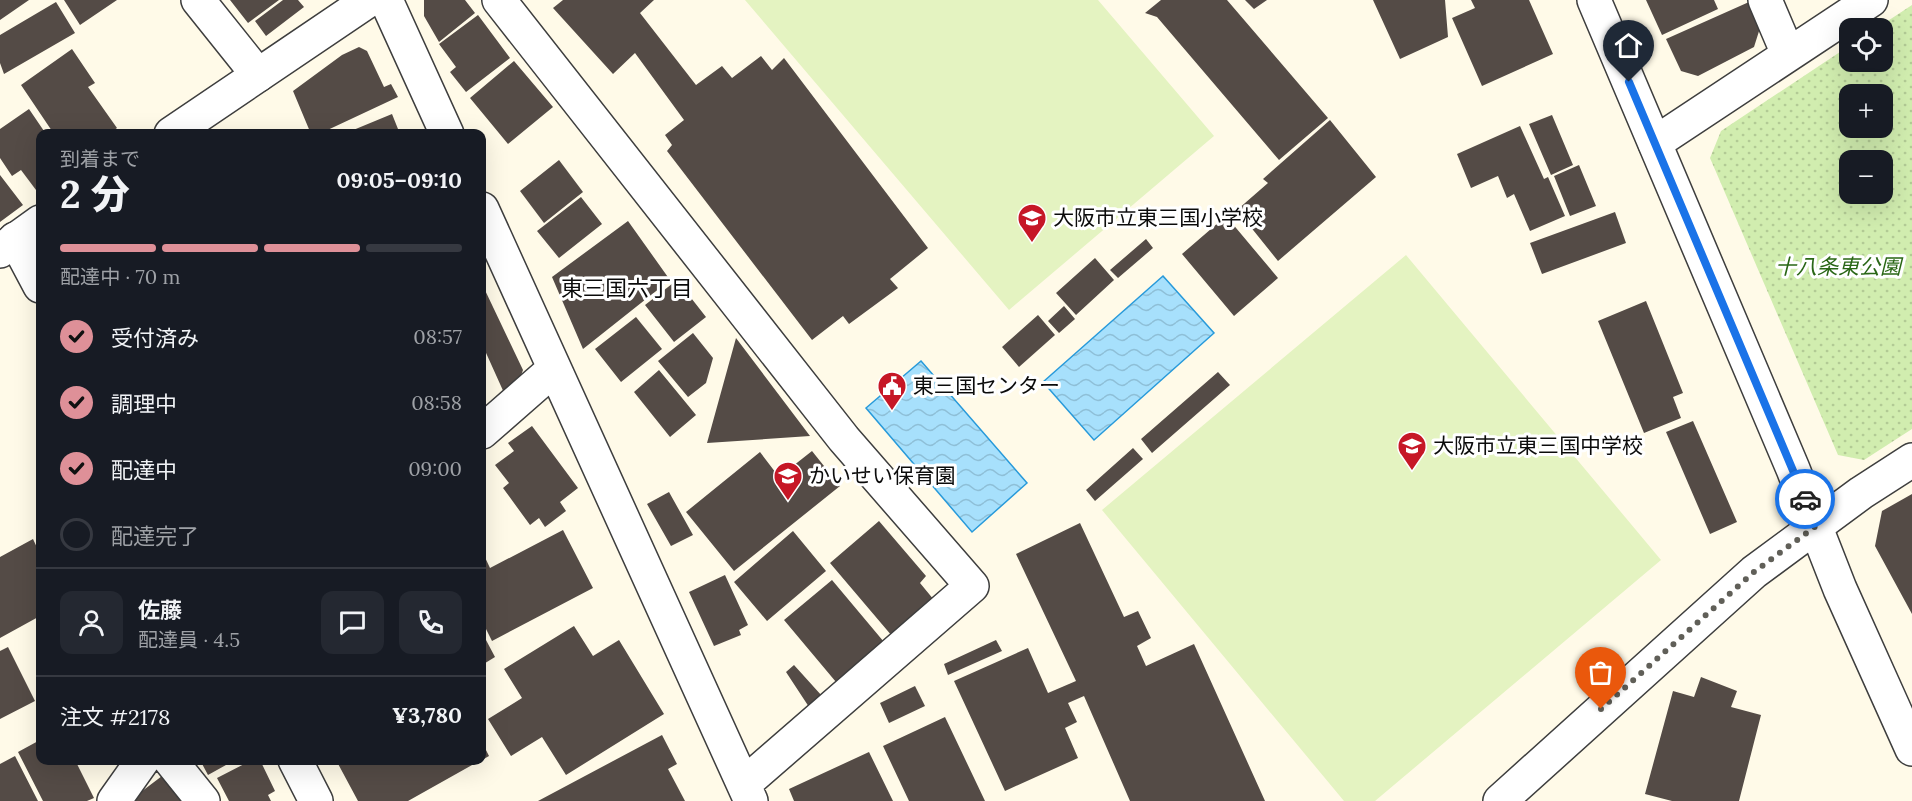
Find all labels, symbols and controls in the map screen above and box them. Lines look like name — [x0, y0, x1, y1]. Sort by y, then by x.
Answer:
map controls — [1839, 18, 1893, 204]
button: locate — [1839, 18, 1893, 72]
pin — [1603, 20, 1654, 82]
icon: home — [1612, 29, 1645, 62]
button: + — [1839, 84, 1893, 138]
text: 到着まで — [60, 146, 140, 171]
button: − — [1839, 150, 1893, 204]
text: 09:05–09:10 — [336, 166, 462, 194]
text: 2 分 — [60, 169, 130, 219]
school or university icon: 大阪市立東三国小学校 — [1016, 202, 1048, 244]
place label: 大阪市立東三国小学校 — [1053, 204, 1263, 231]
park label: 十八条東公園 — [1775, 253, 1904, 280]
text: 配達中 · 70 m — [60, 264, 180, 289]
district label: 東三国六丁目 — [561, 274, 693, 302]
icon: check — [60, 320, 93, 353]
text: 受付済み — [111, 324, 199, 352]
text: 08:57 — [413, 324, 462, 349]
public building icon: 東三国センター — [876, 370, 908, 412]
place label: 東三国センター — [913, 372, 1060, 399]
icon: check — [60, 386, 93, 419]
text: 調理中 — [111, 390, 177, 418]
text: 08:58 — [411, 390, 462, 415]
school or university icon: 大阪市立東三国中学校 — [1396, 430, 1428, 472]
place label: 大阪市立東三国中学校 — [1433, 432, 1643, 459]
icon: check — [60, 452, 93, 485]
text: 配達中 — [111, 456, 177, 484]
text: 09:00 — [408, 456, 462, 481]
school or university icon: かいせい保育園 — [772, 460, 804, 502]
place label: かいせい保育園 — [809, 462, 956, 489]
courier — [1775, 469, 1835, 529]
icon: car — [1789, 483, 1822, 516]
text: 配達完了 — [111, 522, 199, 550]
button: person — [60, 591, 123, 654]
button: chat — [321, 591, 384, 654]
button: phone — [399, 591, 462, 654]
text: 佐藤 — [138, 596, 182, 624]
text: 配達員 · 4.5 — [138, 627, 240, 652]
pin — [1575, 647, 1626, 709]
icon: bag — [1584, 656, 1617, 689]
text: ¥3,780 — [392, 701, 462, 729]
text: 注文 #2178 — [60, 703, 170, 731]

